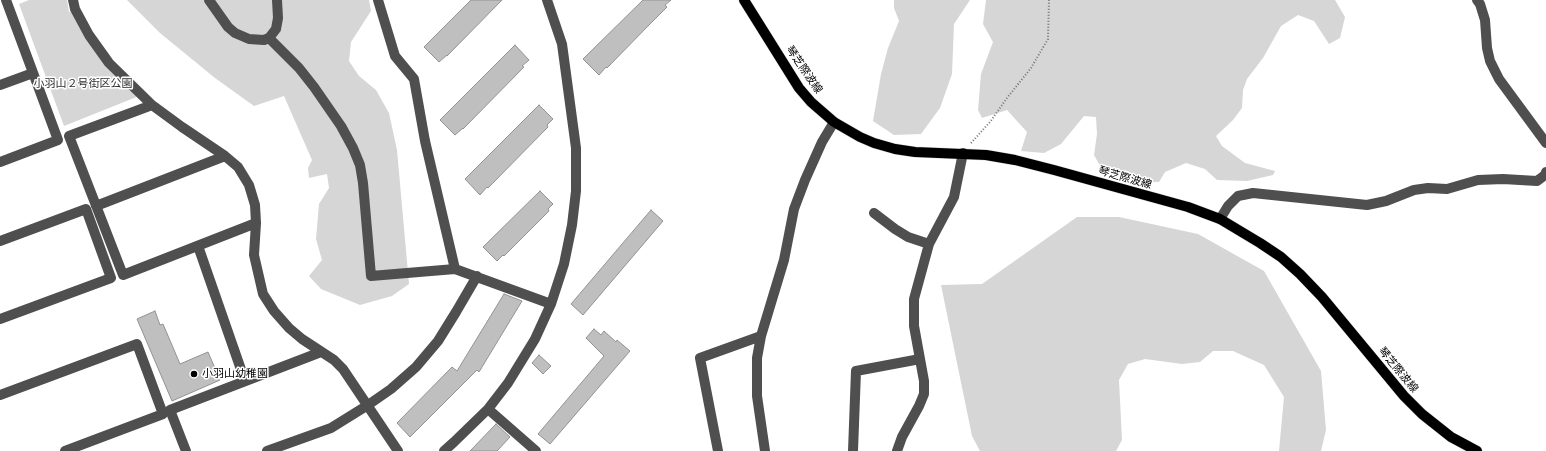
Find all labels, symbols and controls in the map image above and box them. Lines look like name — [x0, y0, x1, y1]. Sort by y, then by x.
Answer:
street label: 琴芝際波線 — [783, 44, 825, 96]
park label: 小羽山２号街区公園 — [34, 77, 132, 91]
street label: 琴芝際波線 — [1097, 164, 1153, 192]
street label: 琴芝際波線 — [1375, 345, 1421, 395]
place label: 小羽山幼稚園 — [202, 367, 268, 381]
marker: 小羽山幼稚園 — [189, 369, 199, 379]

